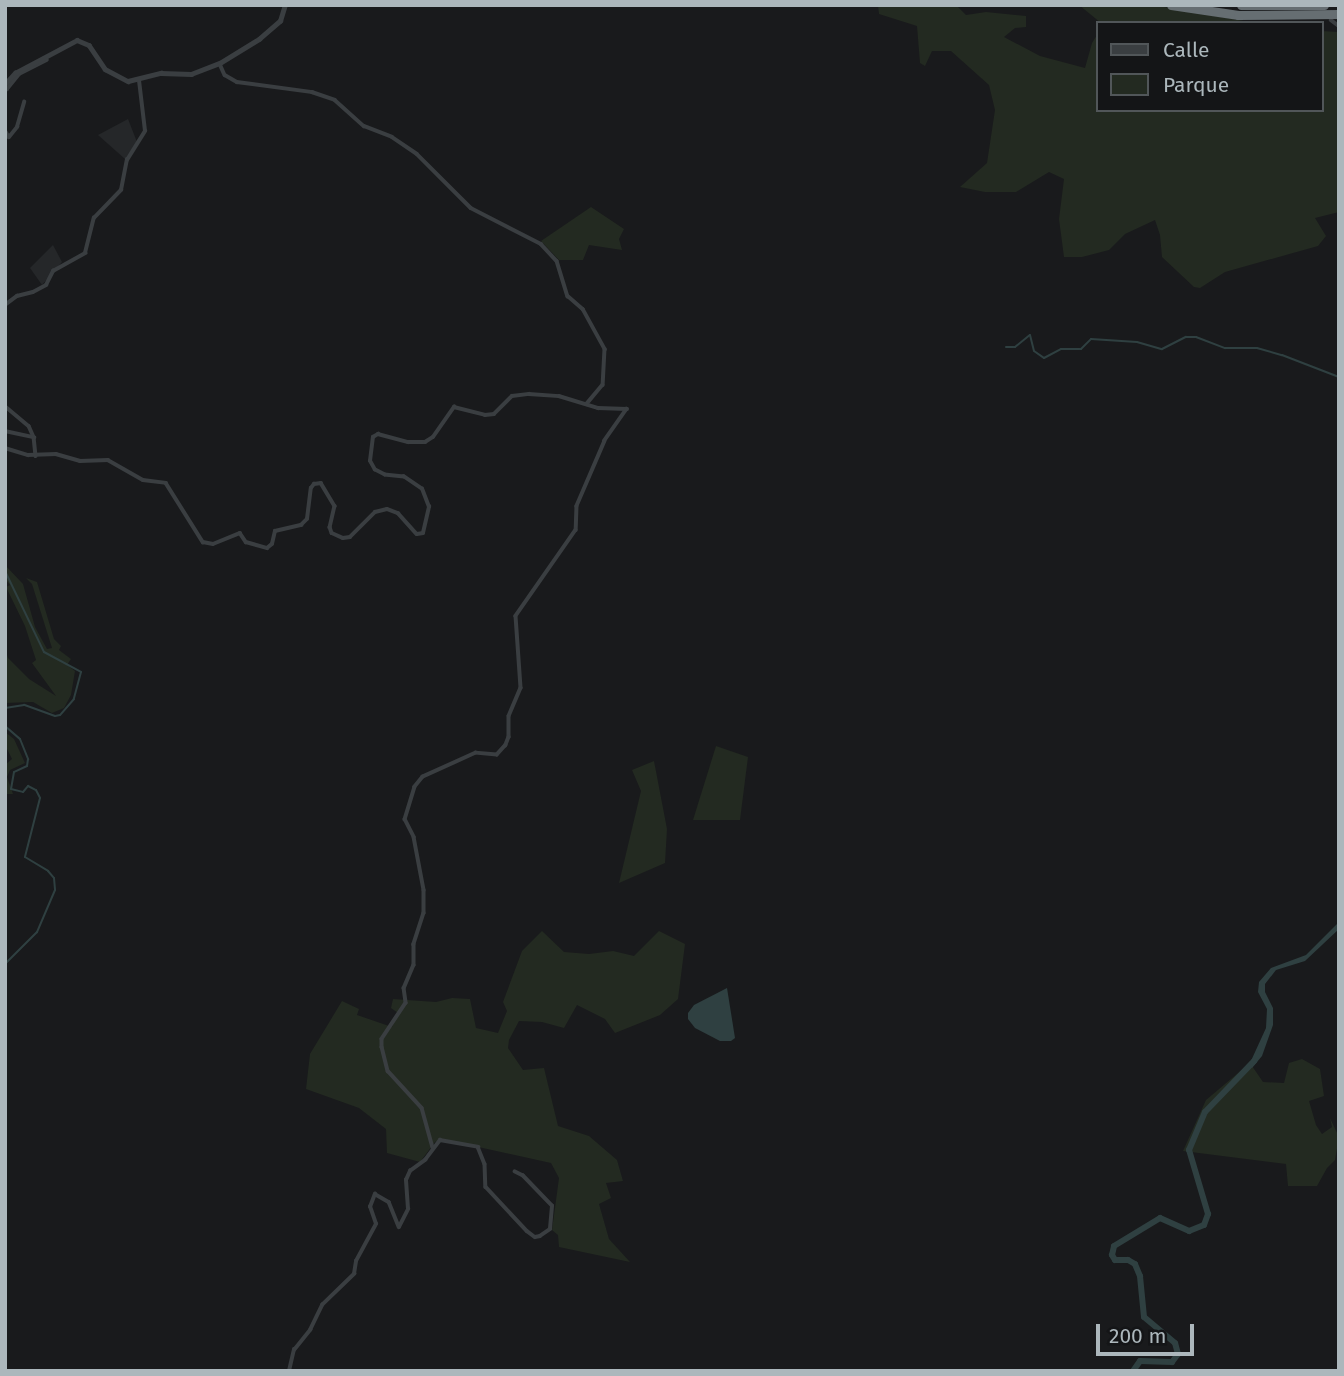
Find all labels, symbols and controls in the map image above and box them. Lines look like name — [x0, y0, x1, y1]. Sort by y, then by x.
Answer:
legend — [1096, 21, 1323, 112]
text: Calle — [1163, 37, 1209, 63]
text: Parque — [1163, 72, 1229, 98]
scale bar — [1099, 1310, 1197, 1354]
text: 200 m — [1109, 1323, 1166, 1349]

